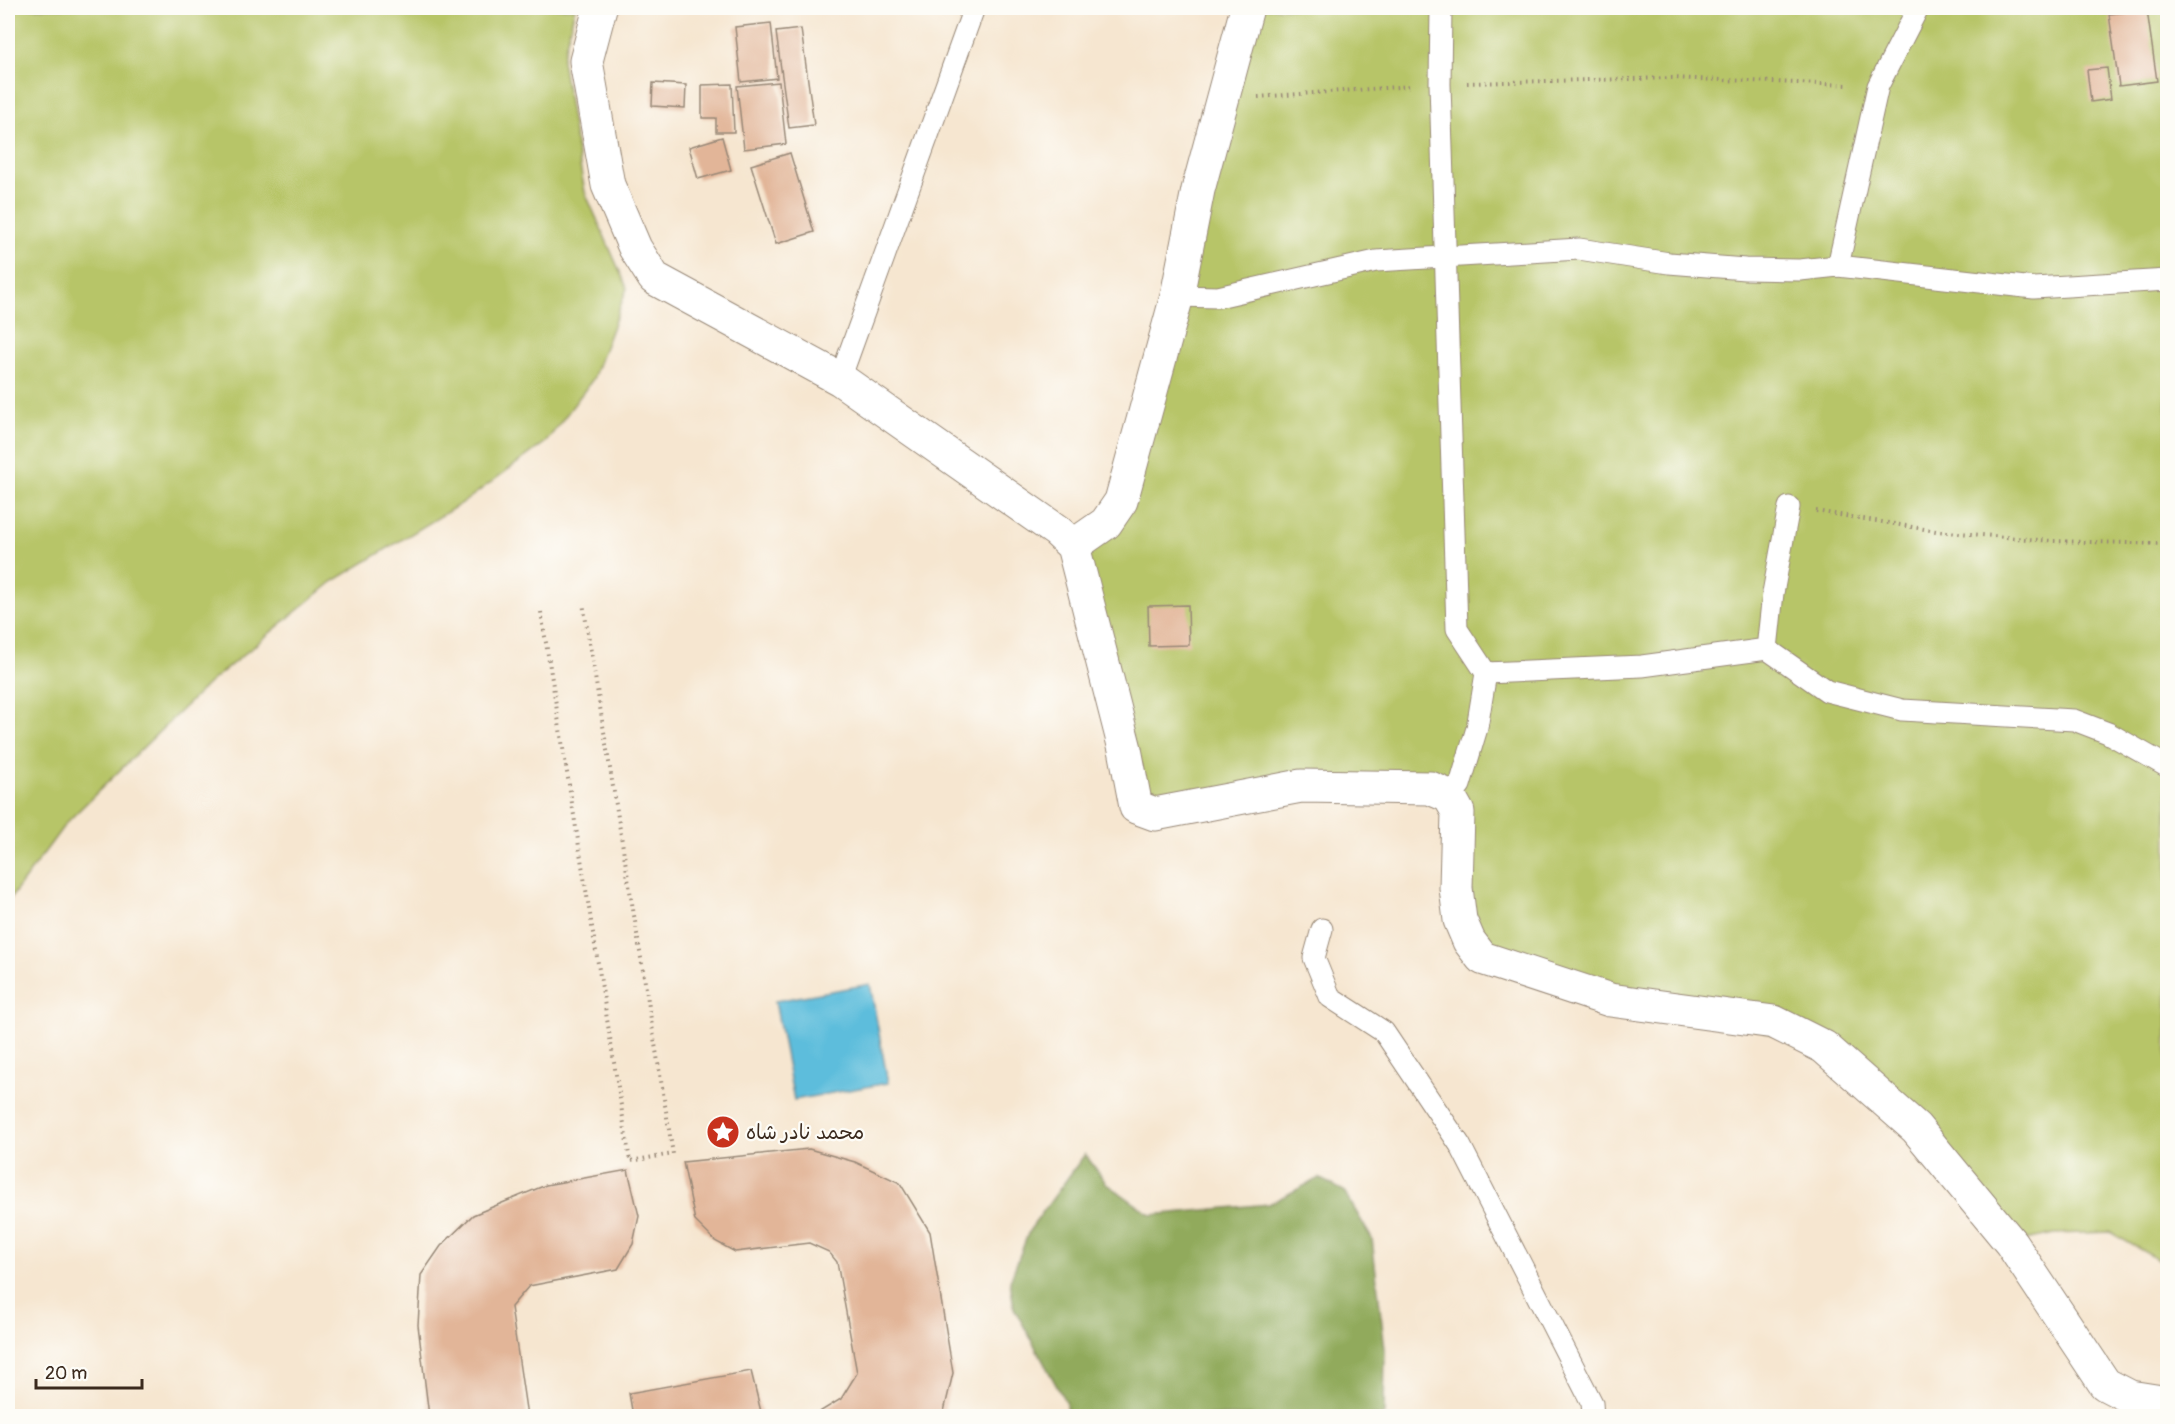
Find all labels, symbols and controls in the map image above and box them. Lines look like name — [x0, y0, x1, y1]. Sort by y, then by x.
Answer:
place icon: محمد نادر شاه — [705, 1114, 741, 1150]
place label: محمد نادر شاه — [746, 1120, 864, 1145]
scale bar — [36, 1352, 142, 1390]
text: 20 m — [45, 1362, 87, 1385]

